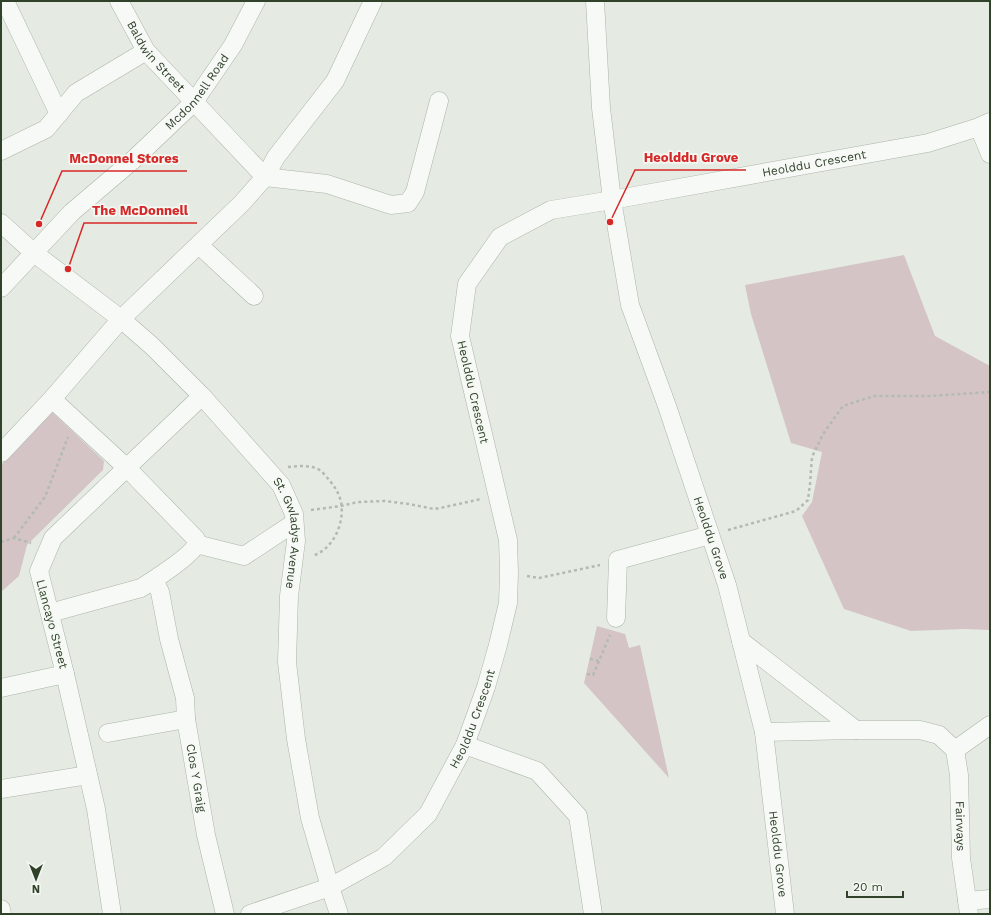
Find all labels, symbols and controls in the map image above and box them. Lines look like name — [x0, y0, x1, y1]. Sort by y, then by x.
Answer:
street label: Baldwin Street — [124, 18, 188, 95]
street label: Mcdonnell Road — [162, 51, 232, 133]
callout: Heolddu Grove — [635, 145, 746, 170]
callout: McDonnel Stores — [62, 146, 187, 171]
street label: Heolddu Crescent — [761, 147, 867, 180]
text: Heolddu Grove — [644, 150, 739, 165]
text: McDonnel Stores — [69, 151, 179, 166]
callout: The McDonnell — [84, 198, 197, 223]
text: The McDonnell — [92, 203, 189, 218]
street label: Heolddu Crescent — [454, 339, 492, 445]
street label: St. Gwladys Avenue — [270, 474, 303, 590]
street label: Heolddu Grove — [691, 494, 732, 581]
street label: Llancayo Street — [33, 578, 71, 670]
street label: Heolddu Crescent — [447, 668, 498, 771]
street label: Clos Y Graig — [183, 743, 209, 814]
street label: Fairways — [953, 801, 968, 851]
street label: Heolddu Grove — [766, 810, 790, 898]
north arrow — [16, 859, 56, 899]
scale bar — [847, 873, 903, 899]
text: 20 m — [853, 880, 883, 894]
text: N — [32, 882, 40, 895]

